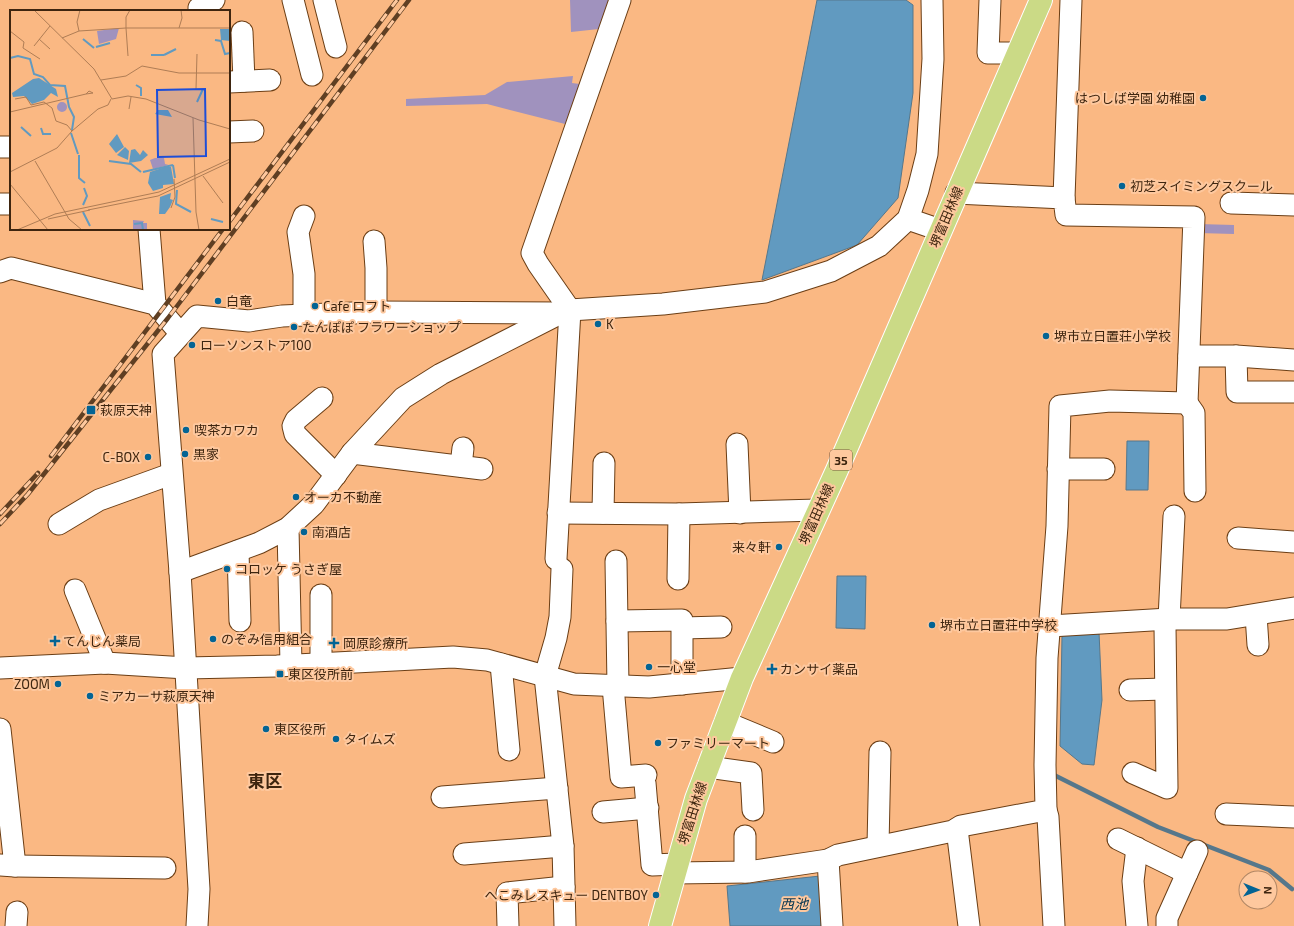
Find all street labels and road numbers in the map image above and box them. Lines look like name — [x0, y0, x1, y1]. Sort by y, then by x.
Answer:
street label: 堺富田林線 — [926, 184, 966, 250]
road number: 35 — [830, 450, 852, 470]
street label: 堺富田林線 — [795, 481, 837, 547]
street label: 堺富田林線 — [674, 780, 710, 846]

